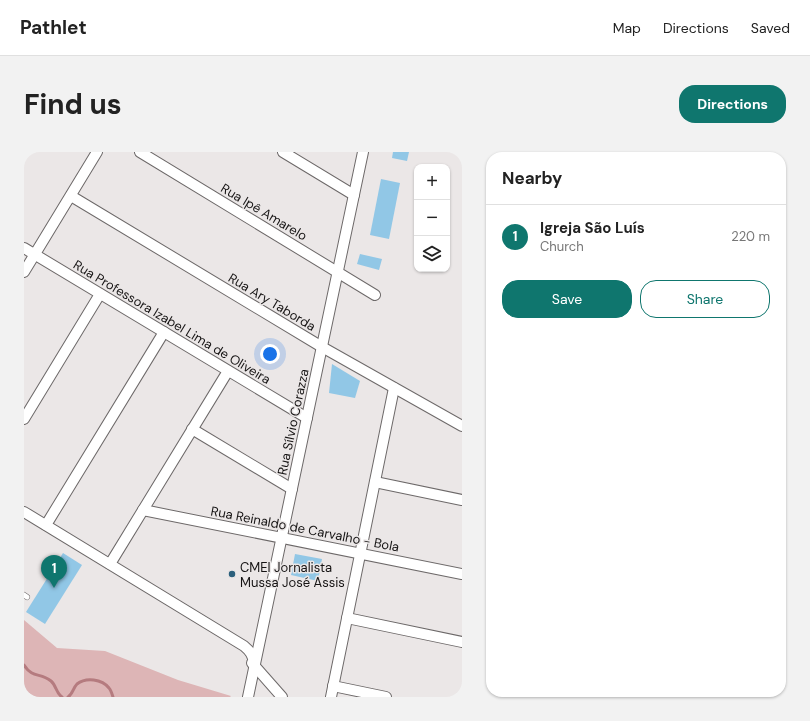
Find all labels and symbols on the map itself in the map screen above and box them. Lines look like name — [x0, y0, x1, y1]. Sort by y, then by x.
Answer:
street label: Rua Ipê Amarelo — [218, 180, 310, 245]
street label: Rua Professora Izabel Lima de Oliveira — [70, 256, 274, 388]
street label: Rua Ary Taborda — [225, 269, 319, 335]
your location — [260, 344, 280, 364]
street label: Rua Sílvio Corazza — [273, 367, 313, 477]
street label: Rua Reinaldo de Carvalho - Bola — [209, 502, 401, 556]
pin: 1 — [41, 555, 67, 588]
place label: CMEI Jornalista Mussa José Assis — [240, 559, 345, 591]
marker: CMEI Jornalista Mussa José Assis — [227, 569, 237, 579]

